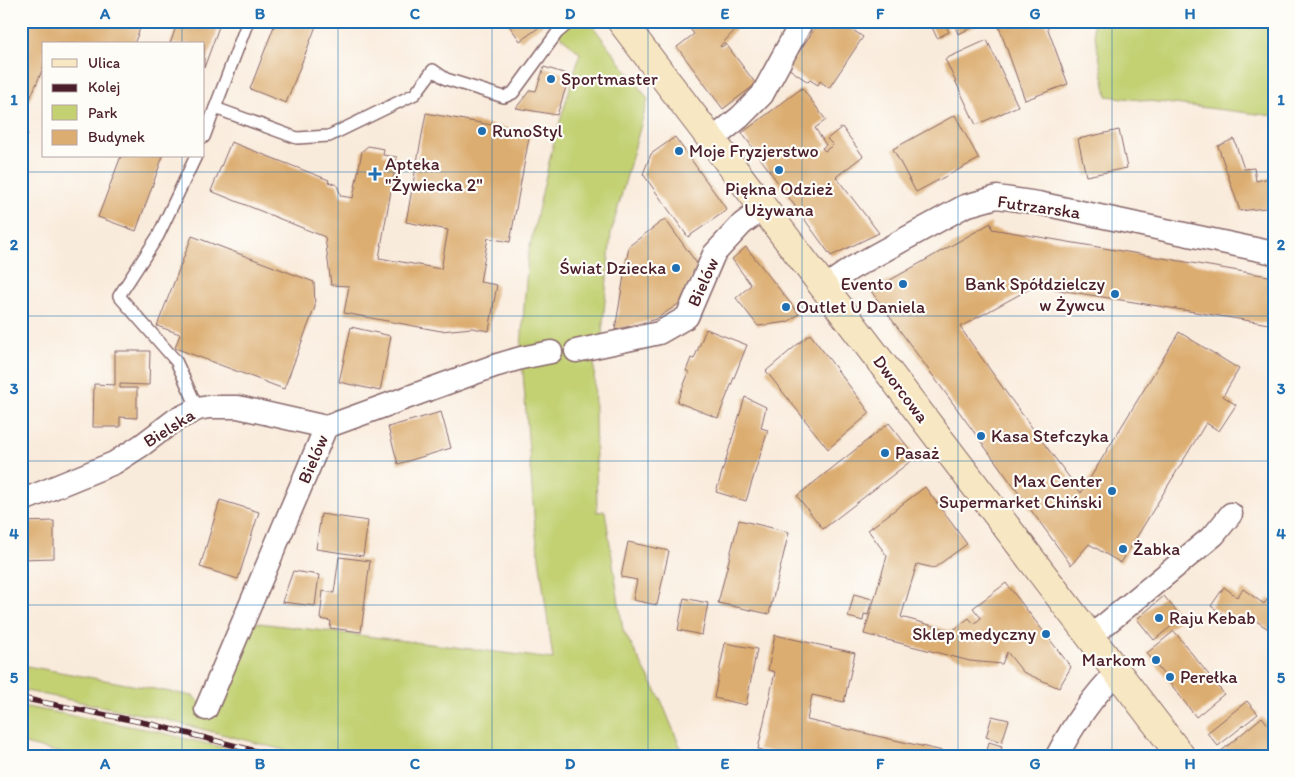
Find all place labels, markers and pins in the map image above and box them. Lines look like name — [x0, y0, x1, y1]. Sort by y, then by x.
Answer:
place label: Sportmaster — [561, 68, 659, 90]
marker: Sportmaster — [545, 73, 557, 85]
place label: RunoStyl — [492, 120, 563, 142]
marker: RunoStyl — [476, 125, 488, 137]
place label: Moje Fryzjerstwo — [689, 140, 819, 162]
marker: Moje Fryzjerstwo — [673, 145, 685, 157]
place label: Apteka "Żywiecka 2" — [385, 153, 483, 196]
marker: Piękna Odzież Używana — [773, 164, 785, 176]
marker: Apteka "Żywiecka 2" — [369, 168, 381, 180]
place label: Piękna Odzież Używana — [725, 178, 834, 221]
place label: Świat Dziecka — [559, 257, 666, 279]
marker: Świat Dziecka — [670, 262, 682, 274]
place label: Evento — [841, 273, 893, 295]
place label: Bank Spółdzielczy w Żywcu — [965, 273, 1105, 316]
marker: Evento — [897, 278, 909, 290]
marker: Bank Spółdzielczy w Żywcu — [1109, 288, 1121, 300]
place label: Outlet U Daniela — [796, 296, 926, 318]
marker: Outlet U Daniela — [780, 301, 792, 313]
place label: Kasa Stefczyka — [991, 425, 1110, 447]
marker: Kasa Stefczyka — [975, 430, 987, 442]
place label: Pasaż — [895, 442, 940, 464]
marker: Pasaż — [879, 447, 891, 459]
place label: Max Center Supermarket Chiński — [939, 470, 1103, 513]
marker: Max Center Supermarket Chiński — [1106, 485, 1118, 497]
place label: Żabka — [1133, 538, 1180, 560]
marker: Żabka — [1117, 543, 1129, 555]
place label: Raju Kebab — [1169, 607, 1256, 629]
marker: Raju Kebab — [1153, 612, 1165, 624]
place label: Sklep medyczny — [912, 623, 1037, 645]
marker: Sklep medyczny — [1040, 628, 1052, 640]
place label: Markom — [1082, 649, 1146, 671]
marker: Markom — [1150, 654, 1162, 666]
place label: Perełka — [1180, 666, 1238, 688]
marker: Perełka — [1164, 671, 1176, 683]

